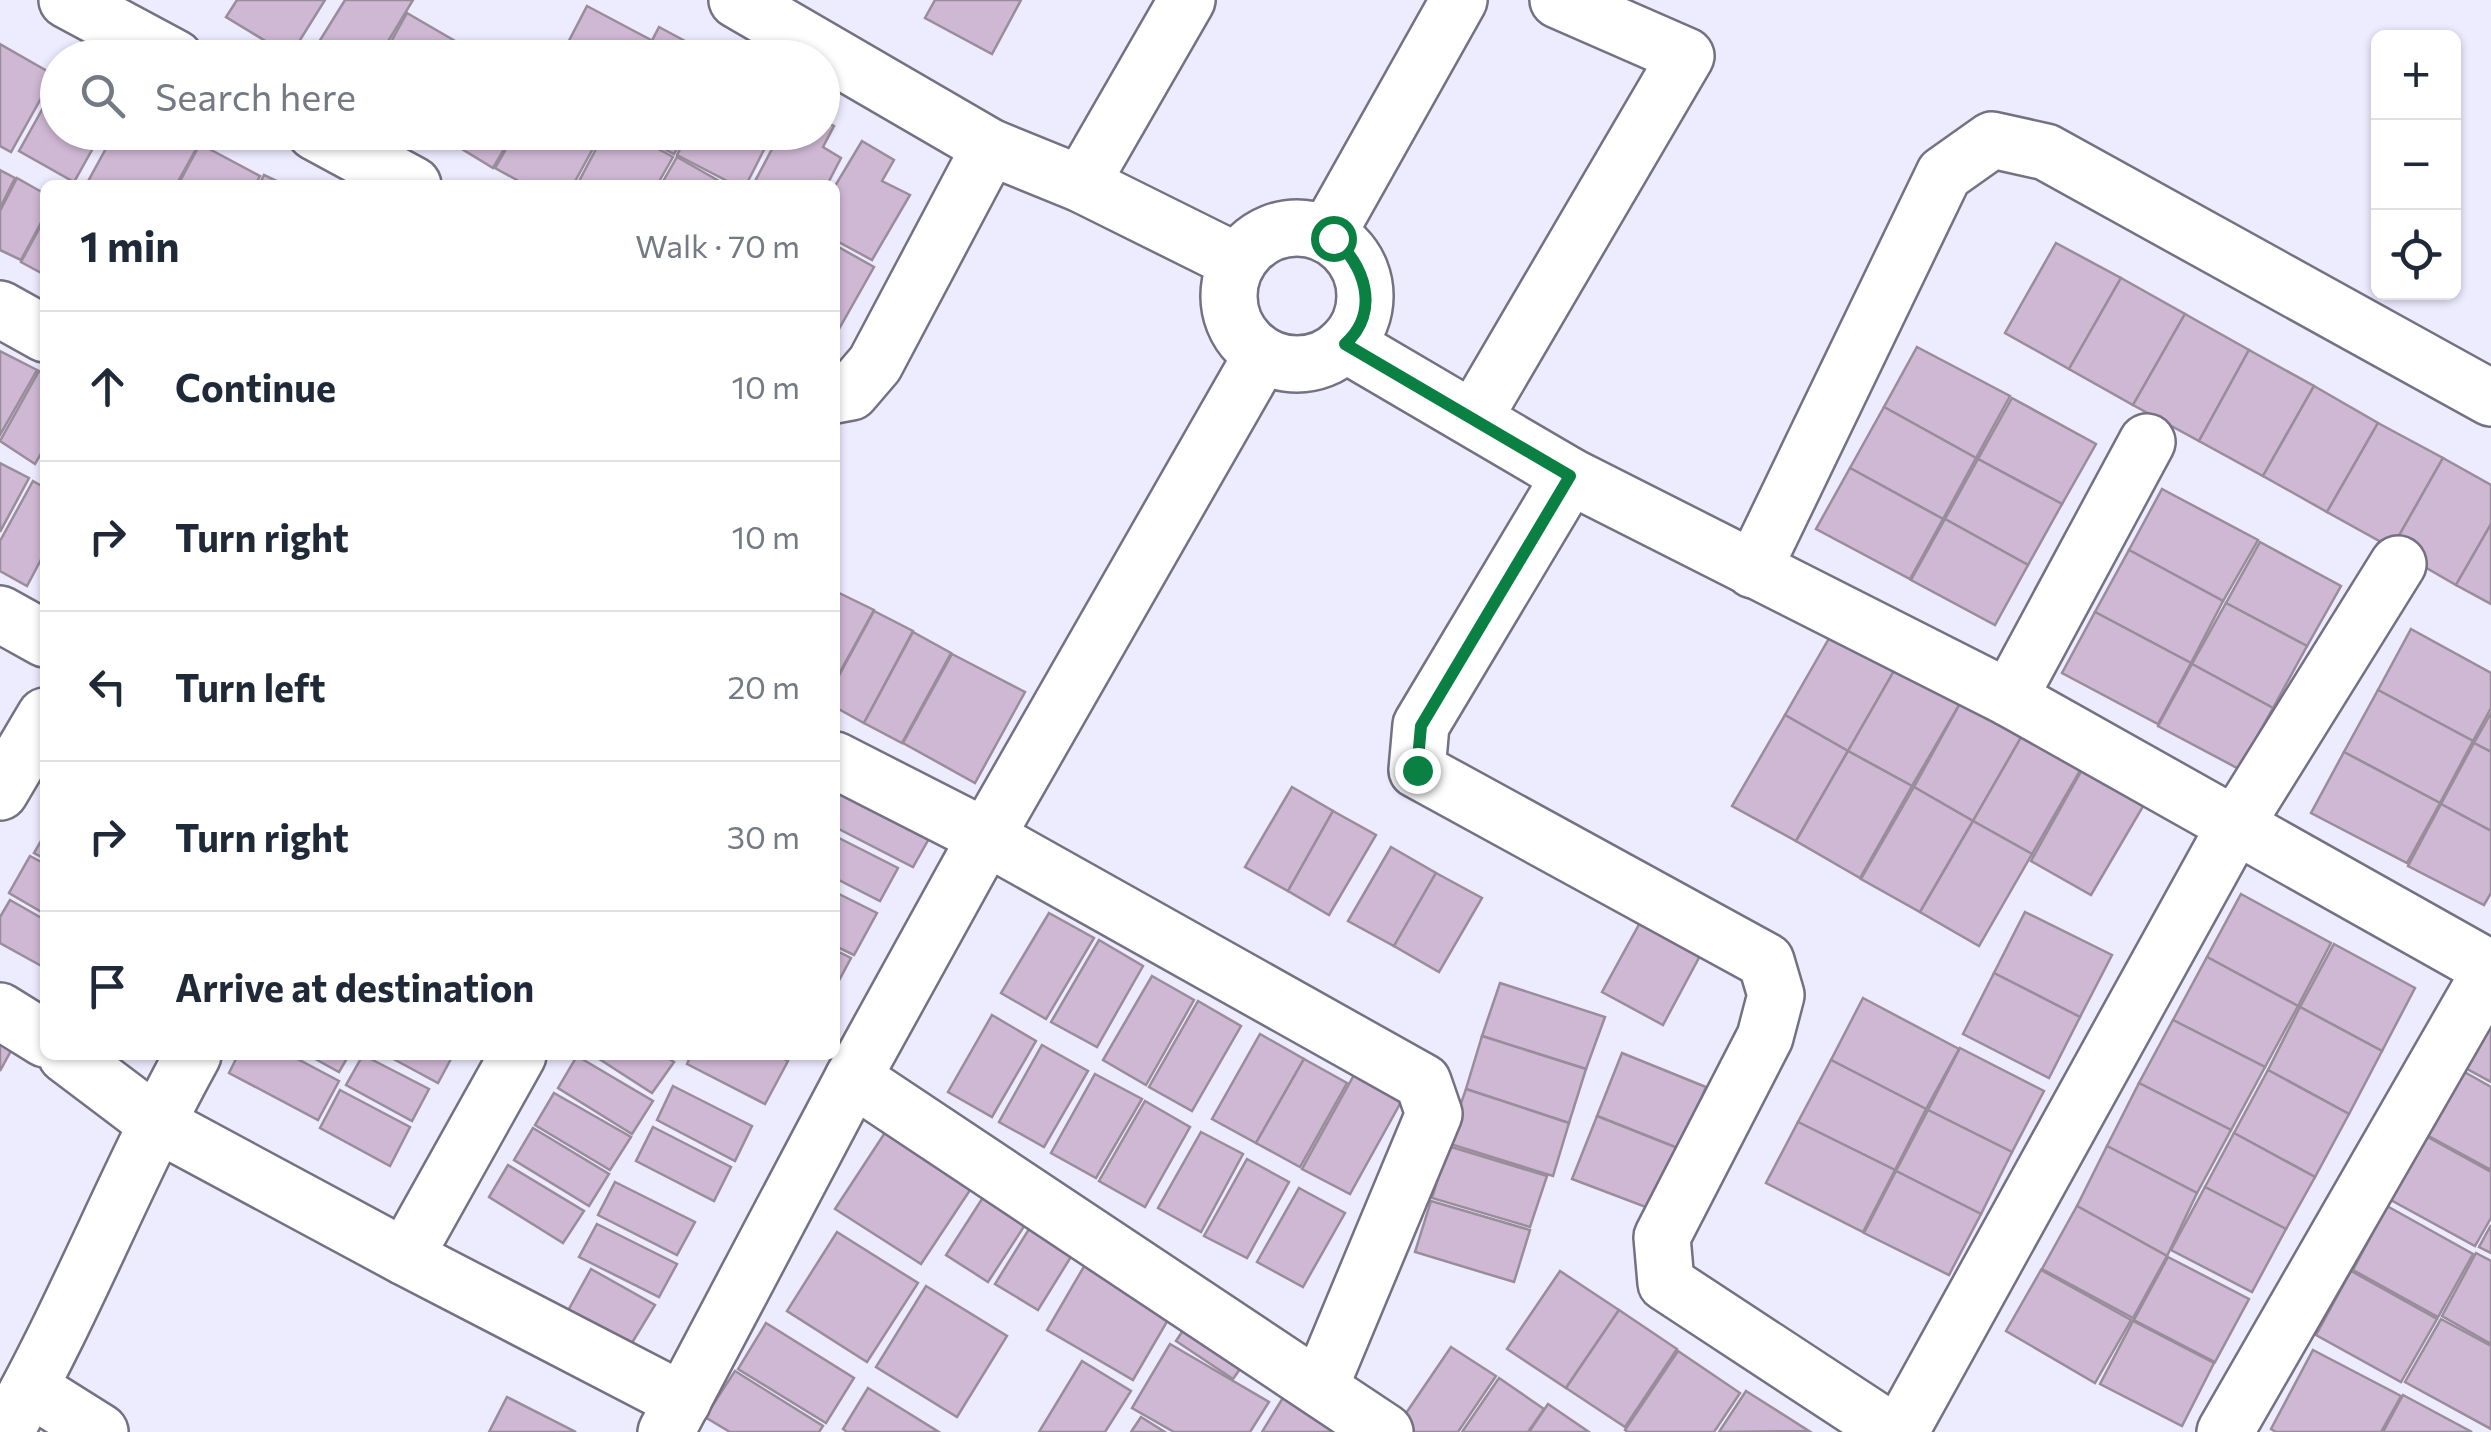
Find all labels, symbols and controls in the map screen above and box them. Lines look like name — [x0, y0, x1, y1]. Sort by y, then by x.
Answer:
map controls — [2371, 30, 2461, 300]
button: + — [2371, 30, 2461, 120]
search box — [40, 40, 840, 150]
icon: search — [75, 68, 130, 123]
text: Search here — [155, 72, 356, 119]
button: − — [2371, 120, 2461, 210]
button: locate — [2371, 210, 2461, 300]
route start — [1311, 216, 1357, 262]
text: 1 min — [80, 219, 180, 271]
text: Walk · 70 m — [635, 225, 800, 265]
icon: ahead — [80, 359, 135, 414]
text: Continue — [175, 363, 336, 410]
text: 10 m — [731, 366, 800, 406]
icon: right — [80, 509, 135, 564]
text: Turn right — [175, 513, 349, 560]
text: 10 m — [731, 516, 800, 556]
icon: left — [80, 659, 135, 714]
text: Turn left — [175, 663, 326, 710]
text: 20 m — [727, 666, 800, 706]
route end — [1395, 748, 1441, 794]
icon: right — [80, 809, 135, 864]
text: Turn right — [175, 813, 349, 860]
text: 30 m — [727, 816, 800, 856]
icon: arrive — [80, 959, 135, 1014]
text: Arrive at destination — [175, 963, 534, 1010]

